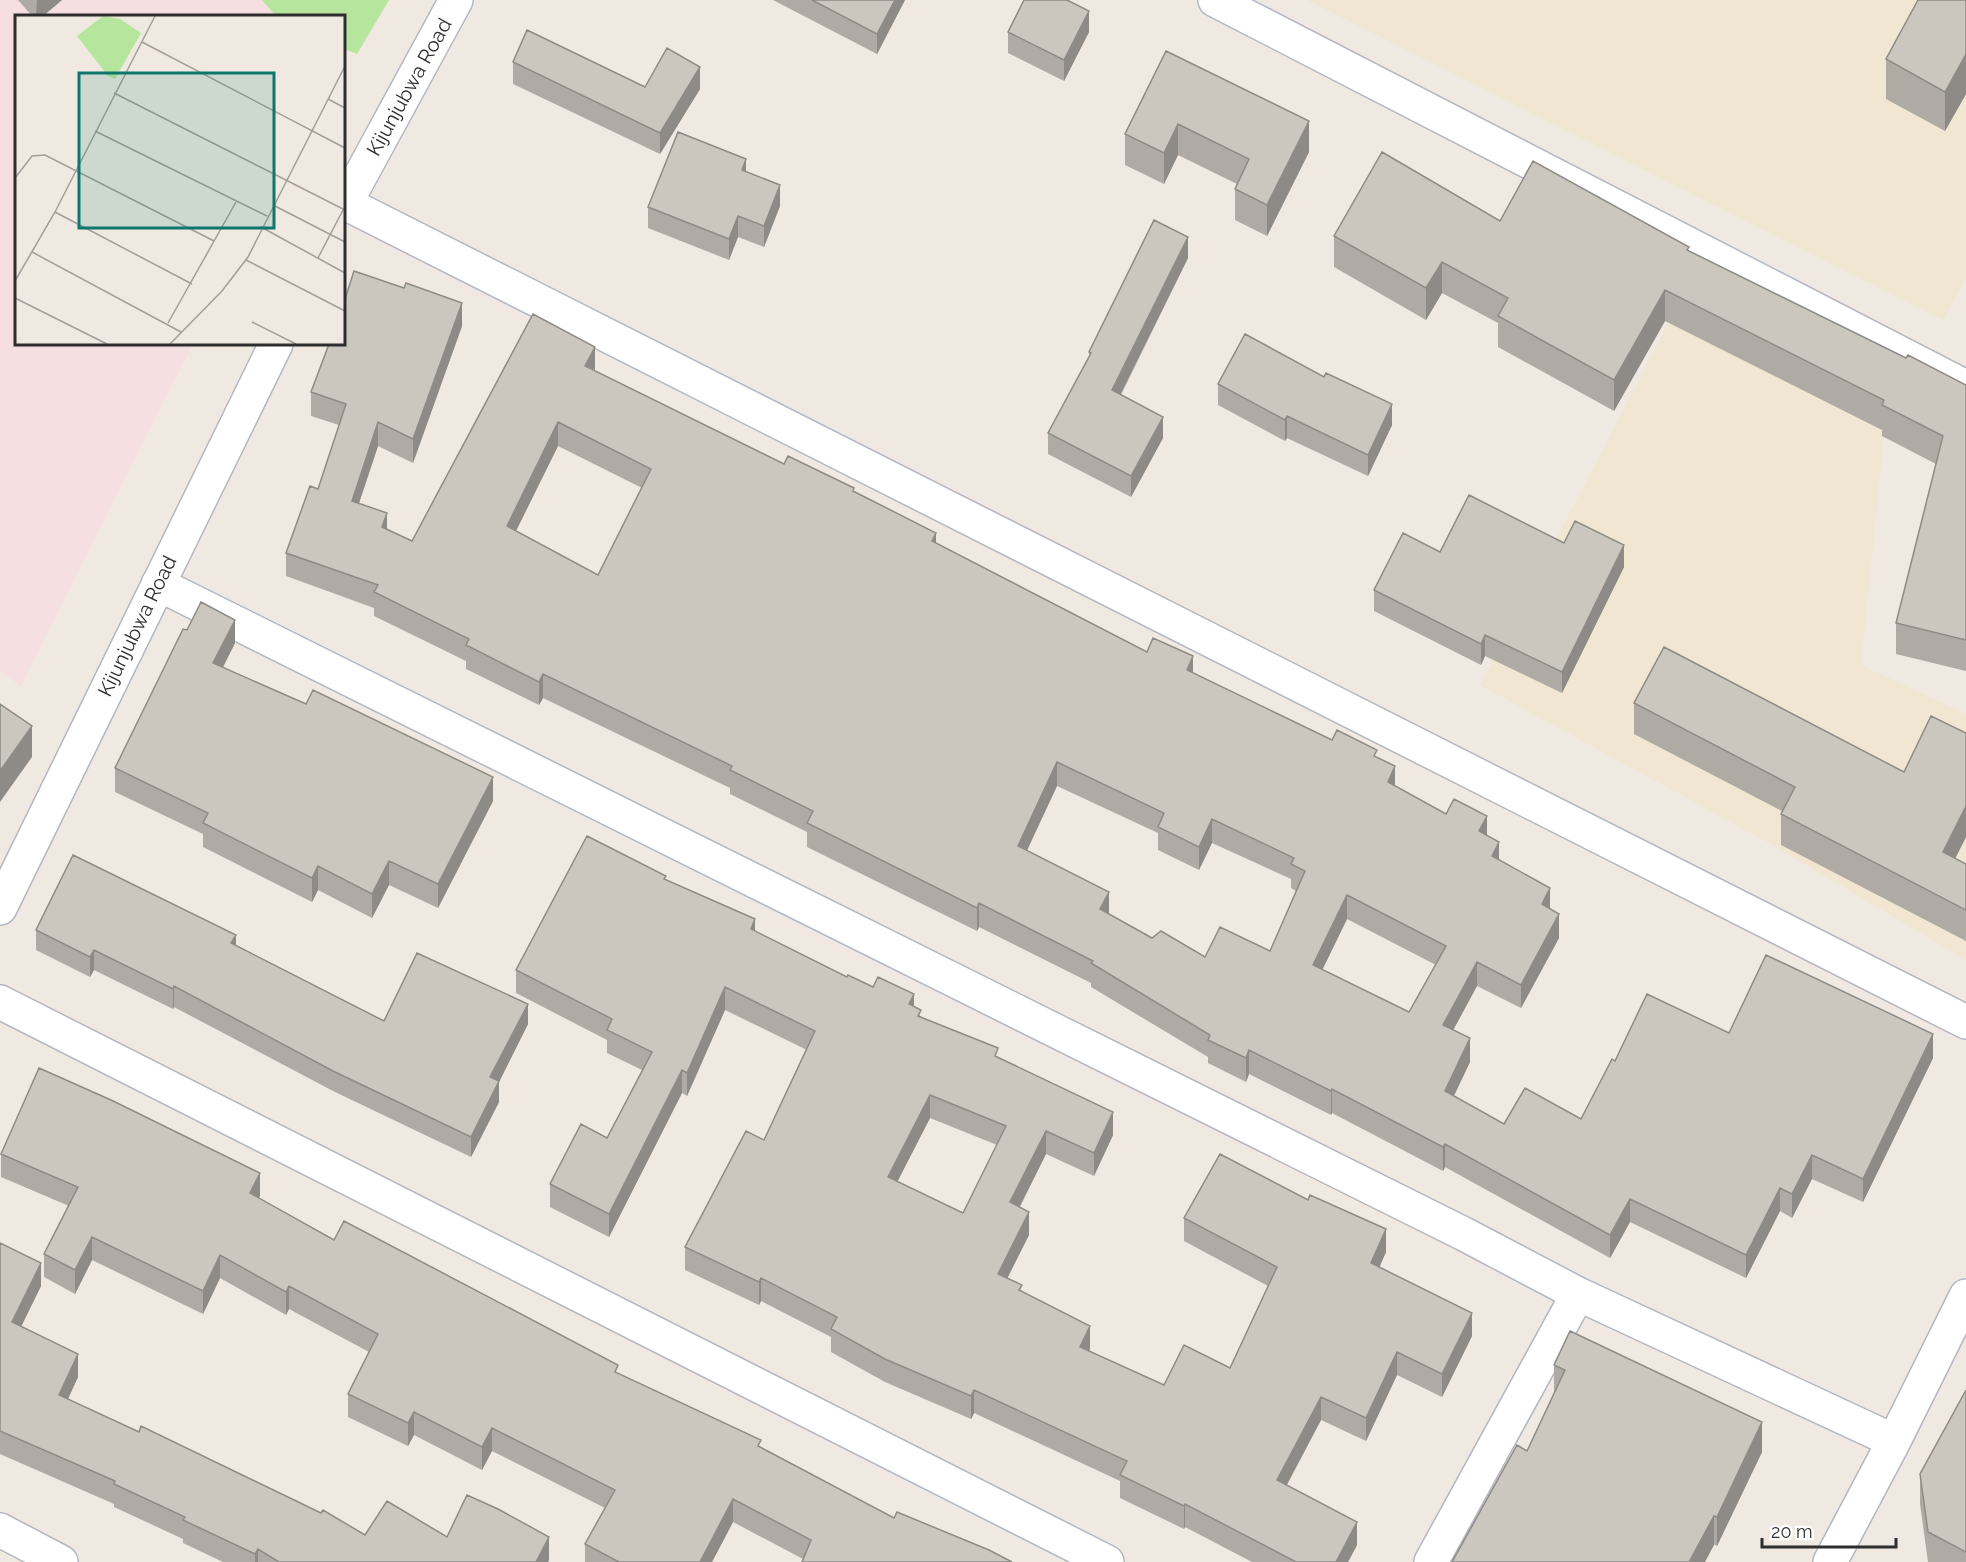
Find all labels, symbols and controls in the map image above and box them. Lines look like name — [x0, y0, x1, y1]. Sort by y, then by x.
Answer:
street label: Kijunjubwa Road — [361, 14, 457, 160]
inset map — [15, 15, 345, 345]
street label: Kijunjubwa Road — [93, 552, 181, 700]
scale bar — [1762, 1511, 1896, 1549]
text: 20 m — [1771, 1521, 1813, 1542]

